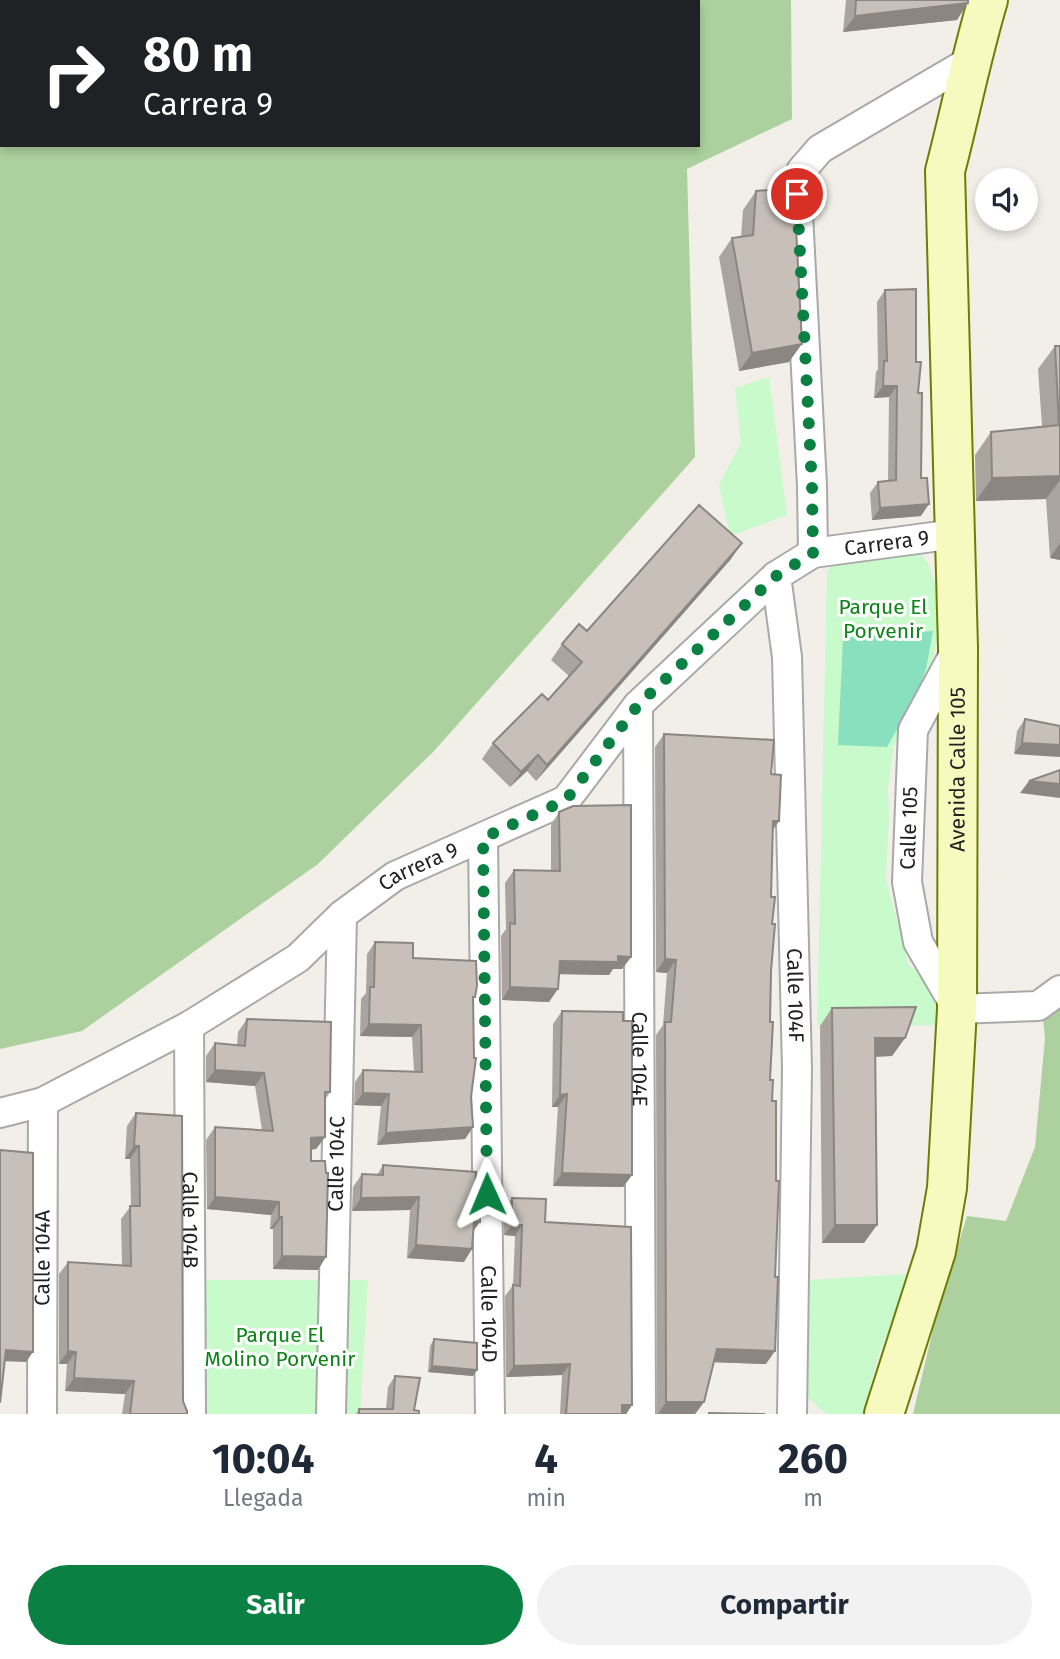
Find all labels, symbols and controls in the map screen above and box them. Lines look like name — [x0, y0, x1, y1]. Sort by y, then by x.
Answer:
text: 80 m — [143, 25, 253, 84]
icon: right — [28, 28, 119, 119]
text: Carrera 9 — [143, 85, 273, 123]
pin — [767, 164, 827, 224]
map controls — [975, 168, 1038, 231]
button: sound — [975, 168, 1038, 231]
icon: arrive — [778, 175, 816, 213]
street label: Carrera 9 — [843, 525, 931, 562]
park label: Parque El Porvenir — [839, 594, 927, 644]
street label: Avenida Calle 105 — [944, 687, 971, 852]
street label: Calle 105 — [895, 786, 923, 870]
street label: Carrera 9 — [373, 837, 462, 897]
street label: Calle 104F — [781, 948, 809, 1043]
street label: Calle 104E — [626, 1011, 653, 1107]
street label: Calle 104C — [322, 1116, 351, 1212]
position arrow — [450, 1157, 524, 1231]
street label: Calle 104B — [177, 1172, 203, 1268]
street label: Calle 104A — [29, 1210, 56, 1306]
street label: Calle 104D — [475, 1265, 502, 1363]
park label: Parque El Molino Porvenir — [205, 1322, 355, 1372]
text: 10:04 — [212, 1434, 314, 1484]
text: 4 — [534, 1434, 558, 1484]
text: 260 — [778, 1434, 848, 1484]
text: Llegada — [223, 1484, 304, 1512]
text: min — [526, 1484, 566, 1512]
text: m — [803, 1484, 823, 1512]
button: Salir — [28, 1565, 523, 1645]
button: Compartir — [537, 1565, 1032, 1645]

